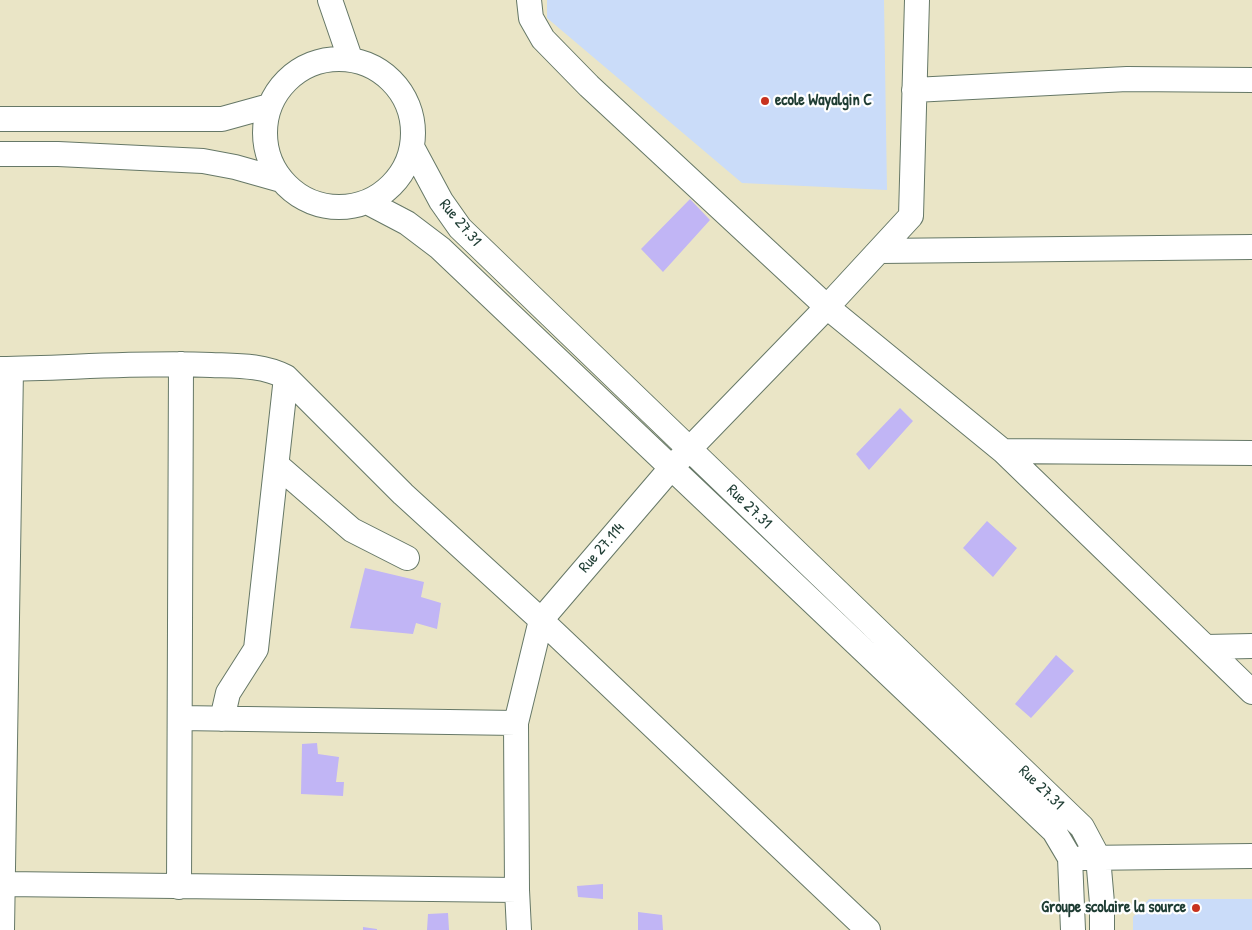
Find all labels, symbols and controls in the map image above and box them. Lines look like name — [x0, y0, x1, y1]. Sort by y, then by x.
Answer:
place label: ecole Wayalgin C — [775, 91, 872, 111]
marker: ecole Wayalgin C — [759, 95, 771, 107]
street label: Rue 27.31 — [435, 196, 485, 250]
street label: Rue 27.31 — [722, 481, 776, 533]
street label: Rue 27.114 — [575, 519, 629, 577]
street label: Rue 27.31 — [1014, 762, 1068, 814]
place label: Groupe scolaire la source — [1041, 898, 1186, 918]
marker: Groupe scolaire la source — [1190, 902, 1202, 914]

